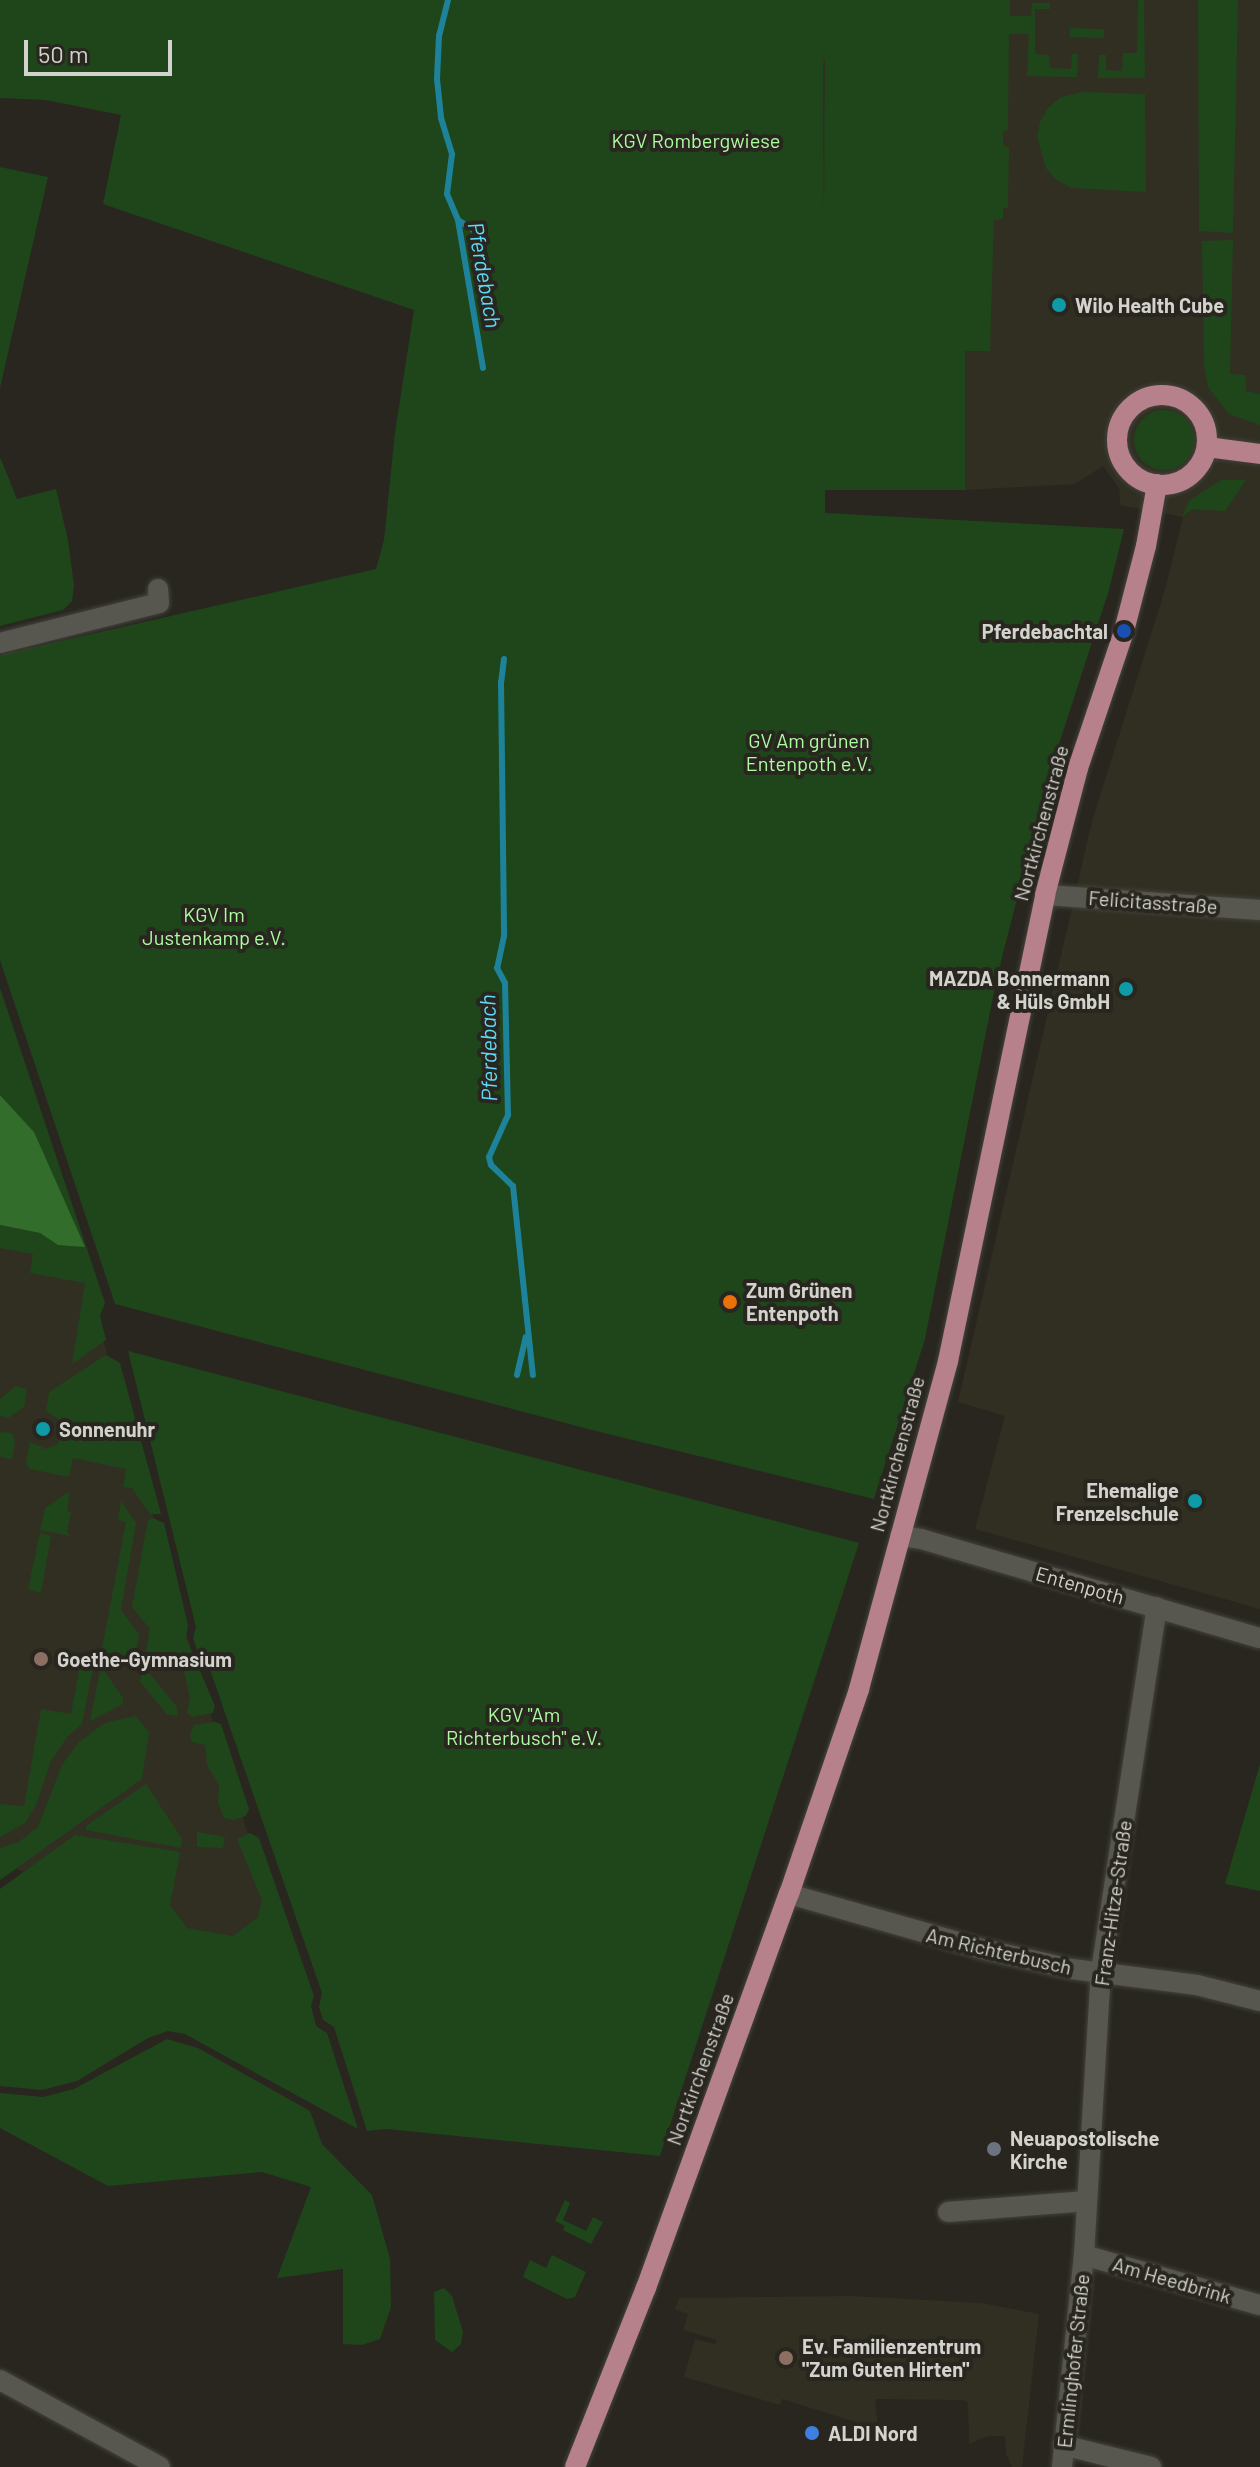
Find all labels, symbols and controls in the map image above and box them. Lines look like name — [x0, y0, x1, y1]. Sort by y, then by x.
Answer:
scale bar — [28, 24, 176, 74]
text: 50 m — [38, 39, 89, 68]
park label: KGV Rombergwiese — [612, 128, 780, 152]
water label: Pferdebach — [463, 220, 507, 330]
place label: Wilo Health Cube — [1075, 293, 1224, 317]
marker: Wilo Health Cube — [1050, 296, 1068, 314]
place label: Pferdebachtal — [982, 619, 1108, 643]
marker: Pferdebachtal — [1115, 622, 1133, 640]
park label: GV Am grünen Entenpoth e.V. — [746, 728, 872, 775]
street label: Nortkirchenstraße — [1009, 743, 1073, 903]
street label: Felicitasstraße — [1088, 886, 1218, 918]
park label: KGV Im Justenkamp e.V. — [142, 902, 286, 949]
place label: MAZDA Bonnermann & Hüls GmbH — [929, 966, 1110, 1013]
marker: MAZDA Bonnermann & Hüls GmbH — [1117, 980, 1135, 998]
water label: Pferdebach — [474, 994, 502, 1102]
place label: Zum Grünen Entenpoth — [746, 1278, 852, 1325]
marker: Zum Grünen Entenpoth — [721, 1293, 739, 1311]
street label: Nortkirchenstraße — [865, 1374, 929, 1534]
place label: Sonnenuhr — [59, 1417, 155, 1441]
marker: Sonnenuhr — [34, 1420, 52, 1438]
place label: Ehemalige Frenzelschule — [1056, 1478, 1179, 1525]
marker: Ehemalige Frenzelschule — [1186, 1492, 1204, 1510]
street label: Entenpoth — [1033, 1561, 1127, 1609]
place label: Goethe-Gymnasium — [57, 1647, 232, 1671]
marker: Goethe-Gymnasium — [32, 1650, 50, 1668]
park label: KGV "Am Richterbusch" e.V. — [446, 1702, 602, 1749]
street label: Franz-Hitze-Straße — [1089, 1819, 1137, 1987]
street label: Am Richterbusch — [924, 1923, 1074, 1979]
street label: Nortkirchenstraße — [661, 1990, 739, 2148]
place label: Neuapostolische Kirche — [1010, 2126, 1159, 2173]
marker: Neuapostolische Kirche — [985, 2140, 1003, 2158]
street label: Am Heedbrink — [1110, 2252, 1234, 2308]
street label: Ermlinghofer Straße — [1052, 2273, 1094, 2449]
place label: Ev. Familienzentrum "Zum Guten Hirten" — [802, 2334, 981, 2381]
marker: Ev. Familienzentrum "Zum Guten Hirten" — [777, 2349, 795, 2367]
place label: ALDI Nord — [828, 2421, 918, 2445]
marker: ALDI Nord — [803, 2424, 821, 2442]

